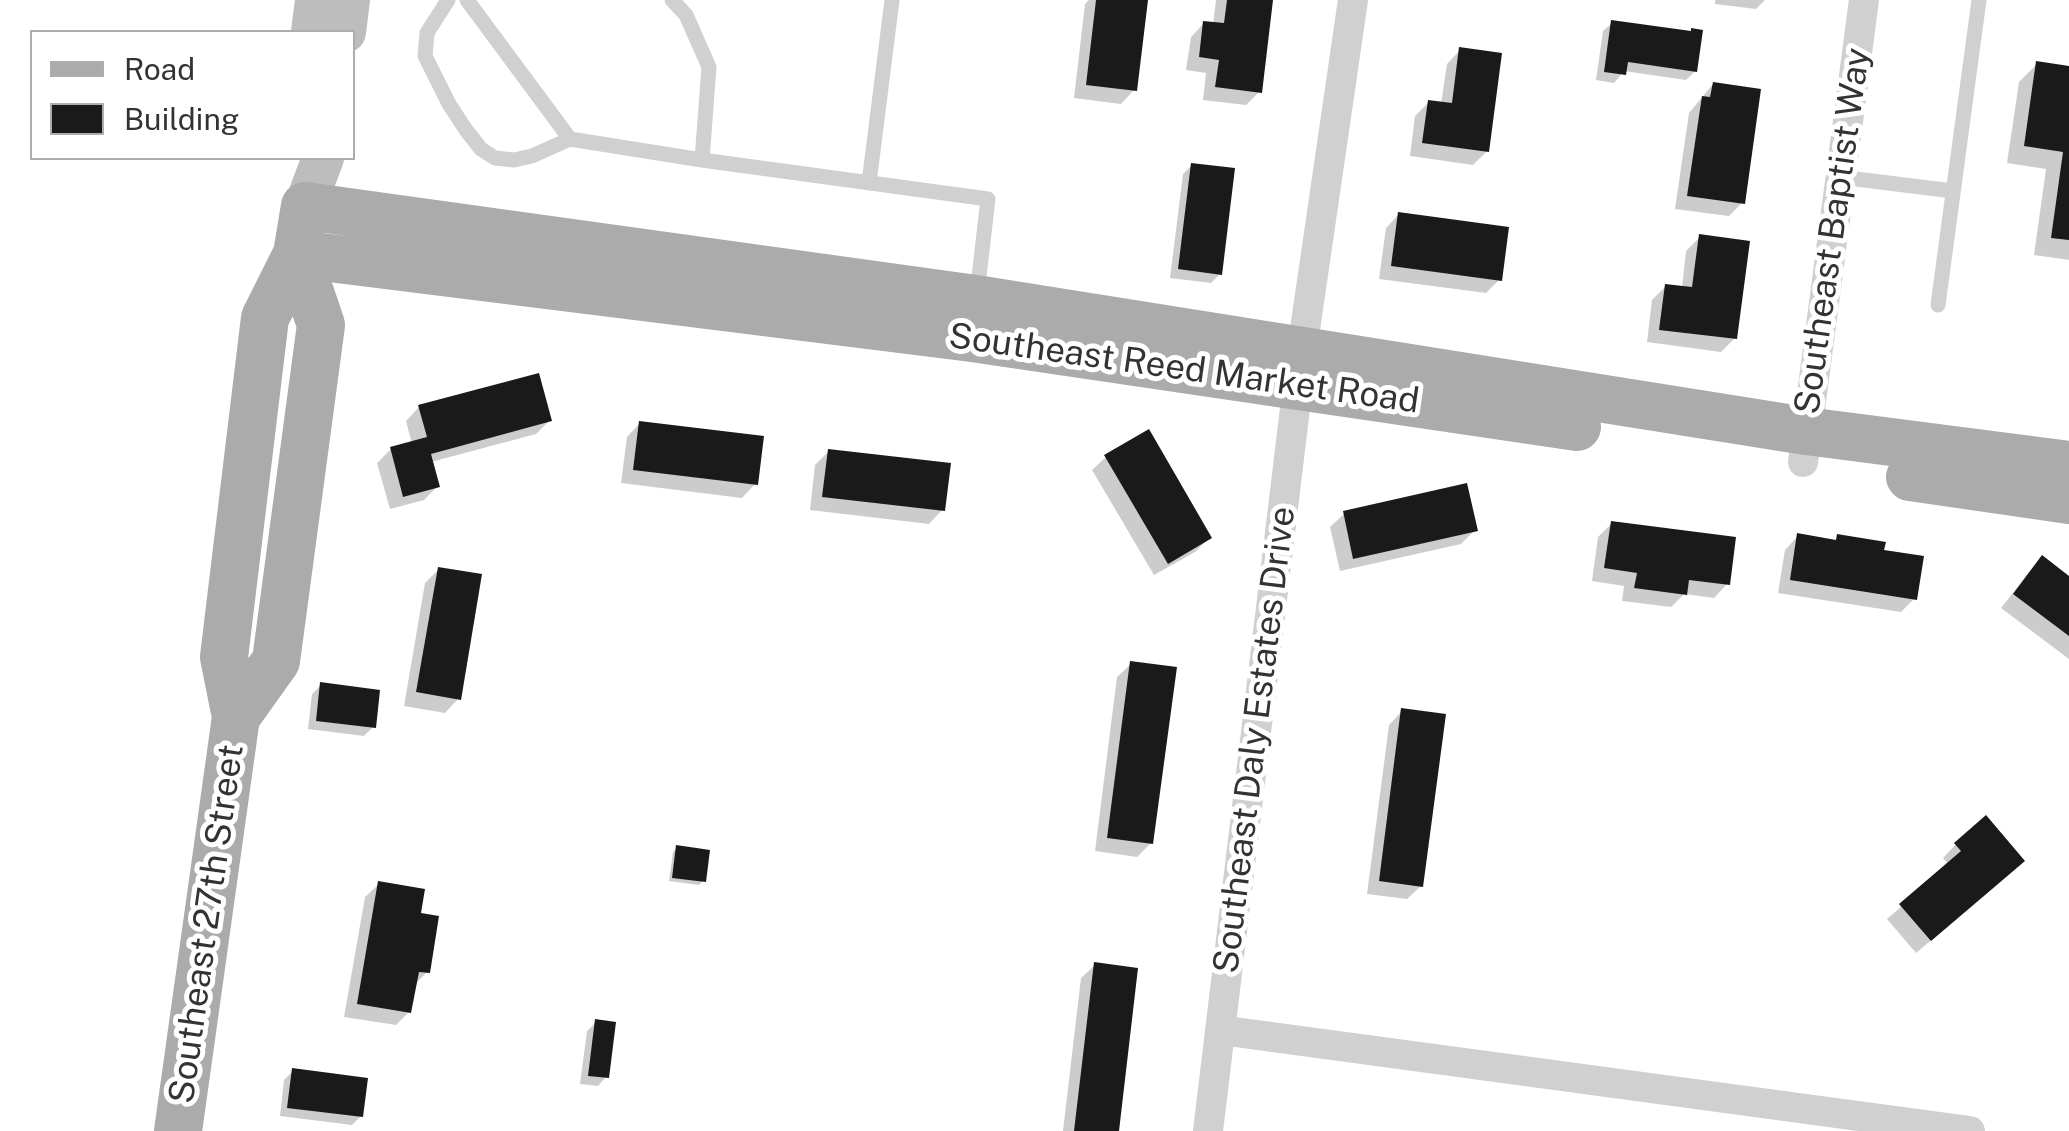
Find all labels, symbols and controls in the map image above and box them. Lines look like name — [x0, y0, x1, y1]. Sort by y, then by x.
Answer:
legend — [30, 30, 355, 160]
street label: Southeast Baptist Way — [1786, 45, 1880, 417]
text: Road — [124, 51, 195, 87]
text: Building — [124, 101, 239, 137]
street label: Southeast Reed Market Road — [946, 315, 1422, 423]
street label: Southeast Daly Estates Drive — [1206, 504, 1304, 976]
street label: Southeast 27th Street — [161, 742, 253, 1106]

